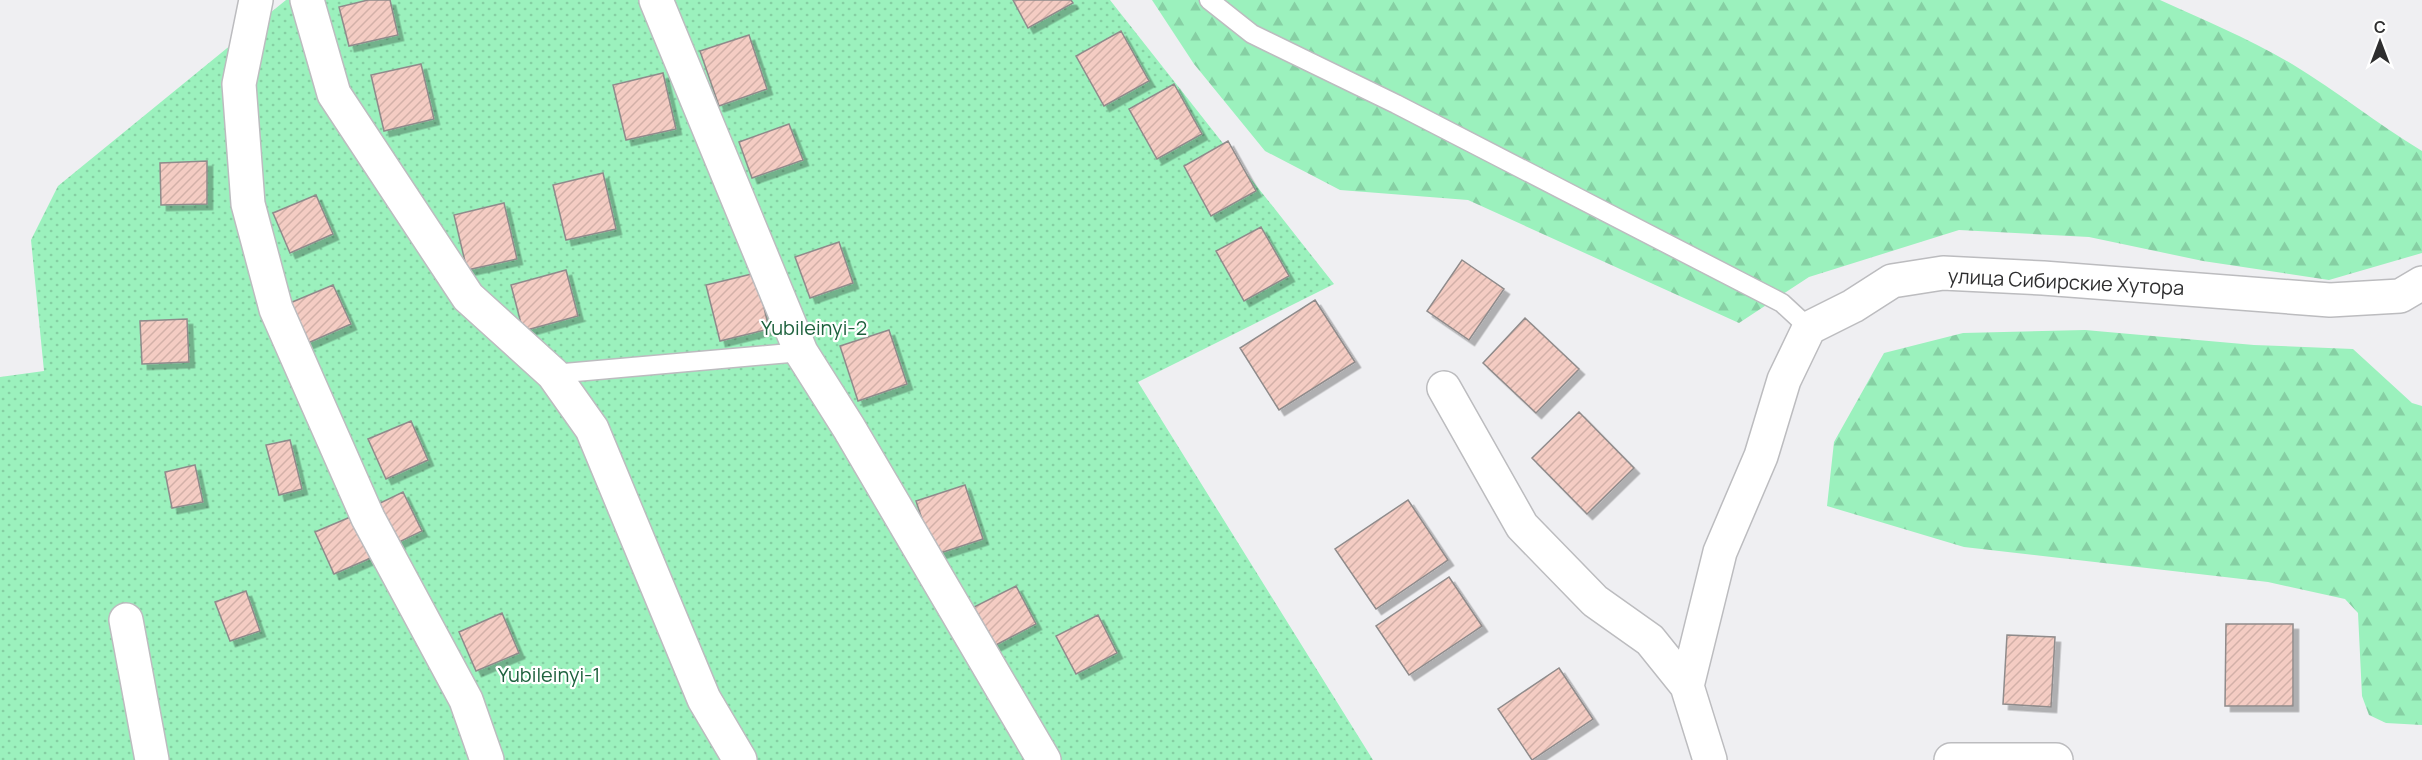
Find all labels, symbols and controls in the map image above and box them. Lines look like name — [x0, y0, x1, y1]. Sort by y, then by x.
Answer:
north arrow — [2350, 12, 2410, 72]
text: С — [2374, 16, 2386, 38]
street label: улица Сибирские Хутора — [1947, 262, 2185, 301]
park label: Yubileinyi-2 — [761, 314, 867, 341]
park label: Yubileinyi-1 — [498, 661, 600, 688]

